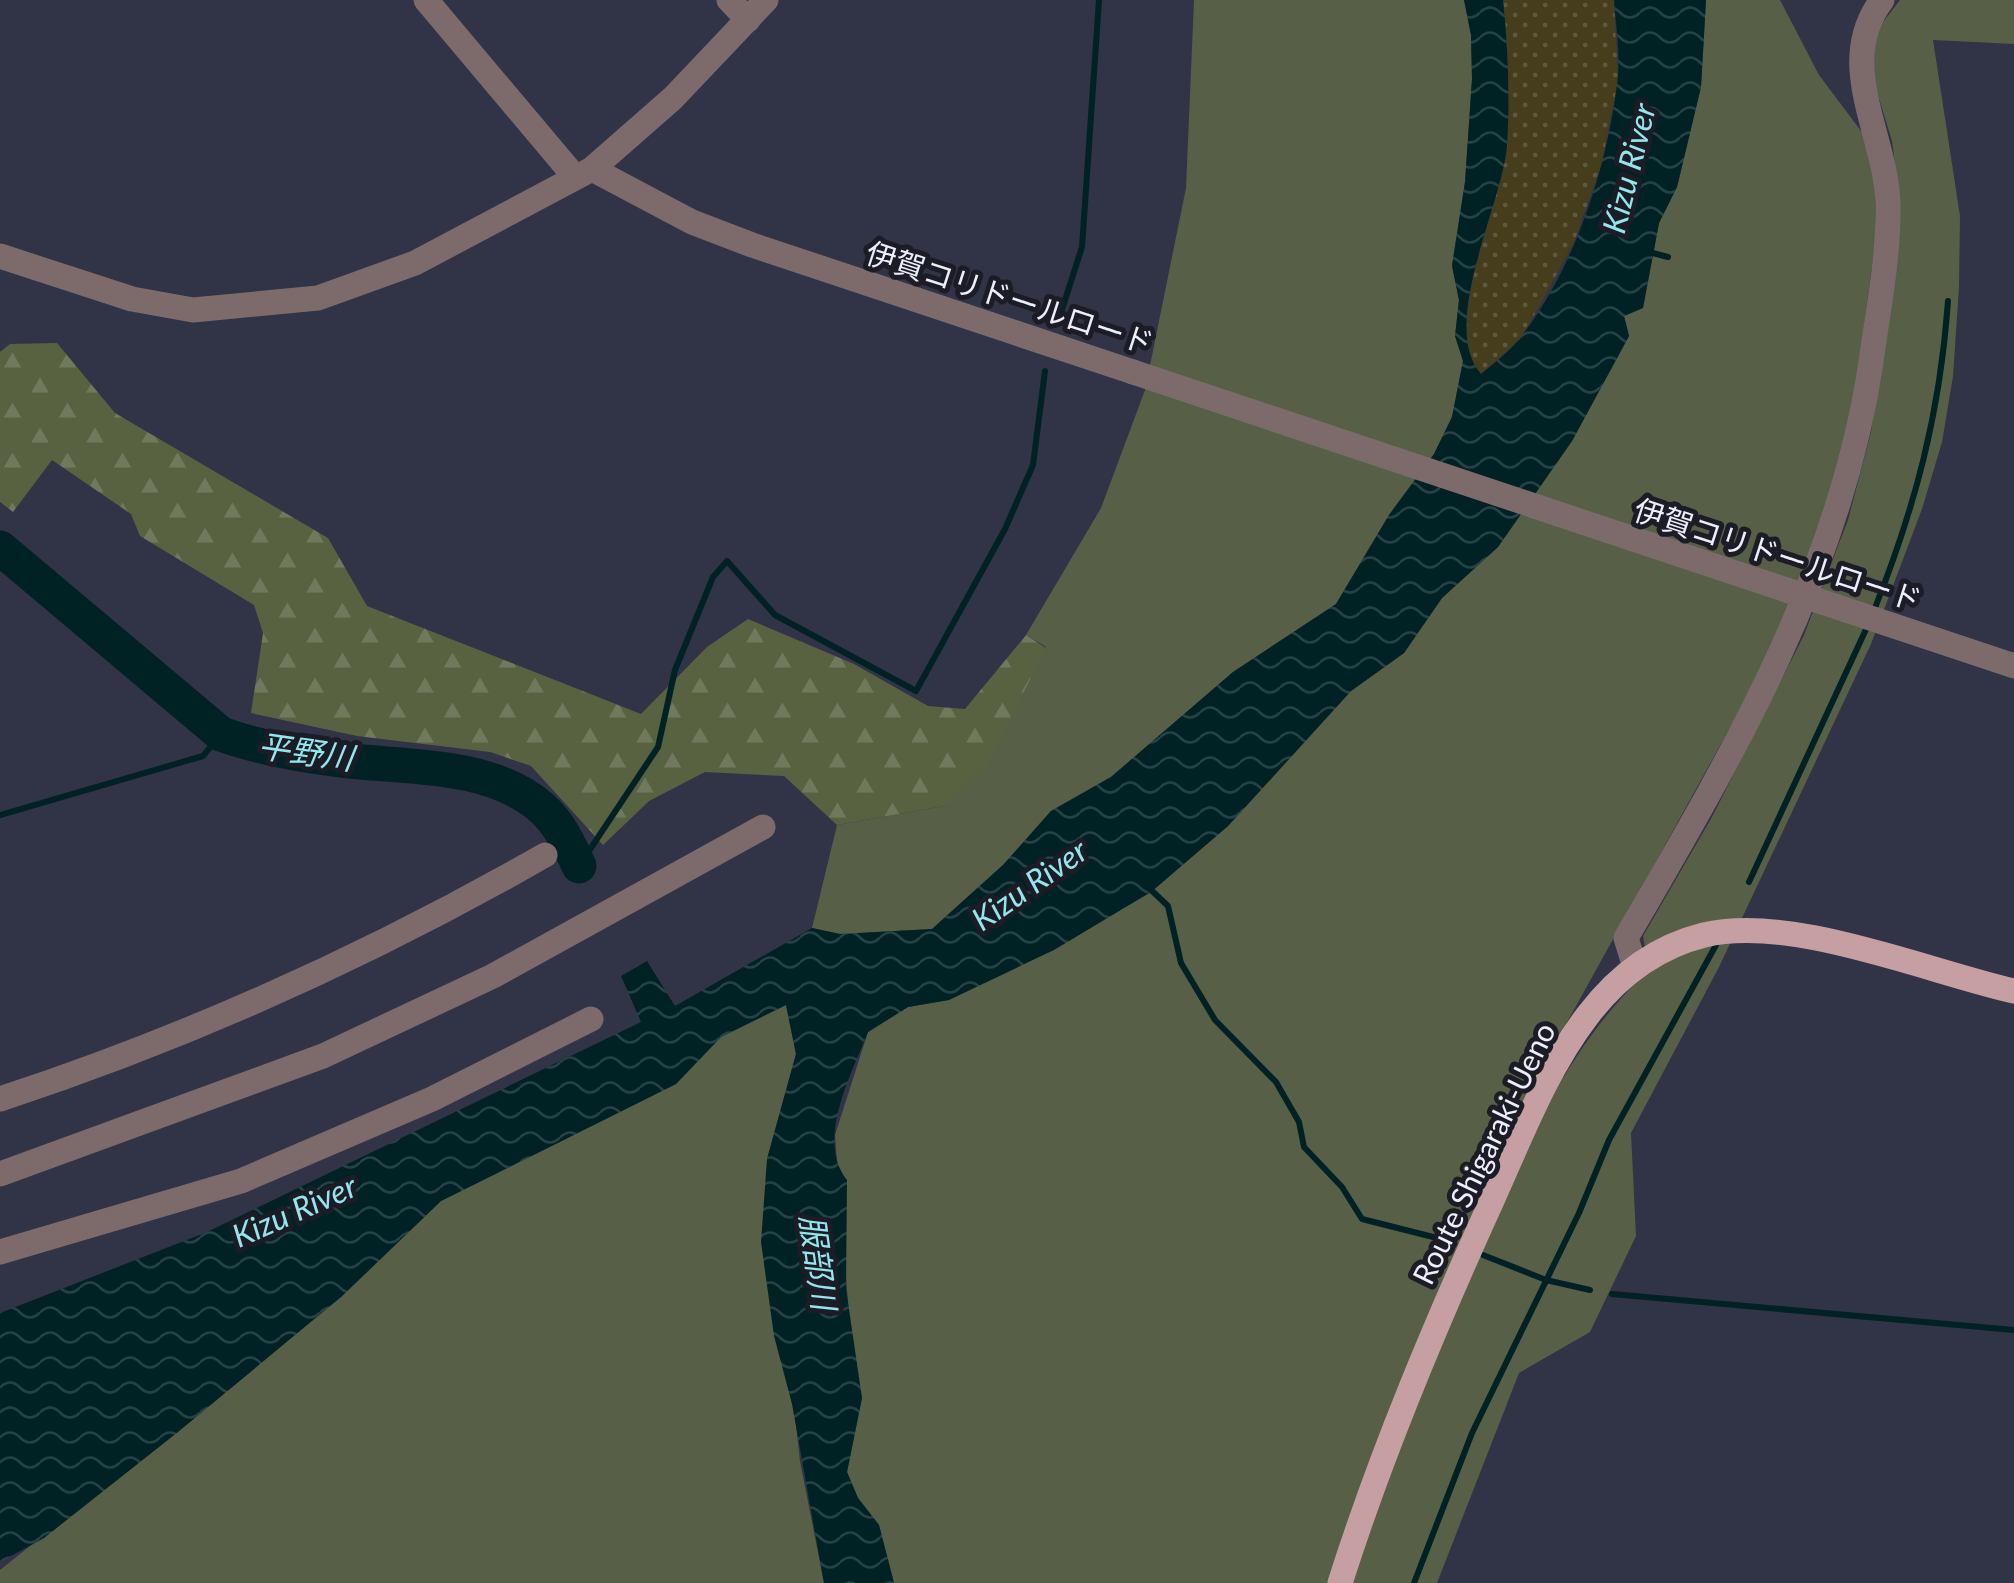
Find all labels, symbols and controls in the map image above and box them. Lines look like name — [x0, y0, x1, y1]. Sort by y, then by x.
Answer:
water label: Kizu River — [1593, 98, 1663, 237]
street label: 伊賀コリドールロード — [862, 234, 1158, 360]
street label: 伊賀コリドールロード — [1630, 491, 1926, 617]
water label: 平野川 — [256, 725, 359, 777]
water label: Kizu River — [964, 830, 1095, 938]
street label: Route Shigaraki-Ueno — [1404, 1016, 1562, 1290]
water label: Kizu River — [226, 1165, 363, 1255]
water label: 服部川 — [793, 1212, 845, 1315]

